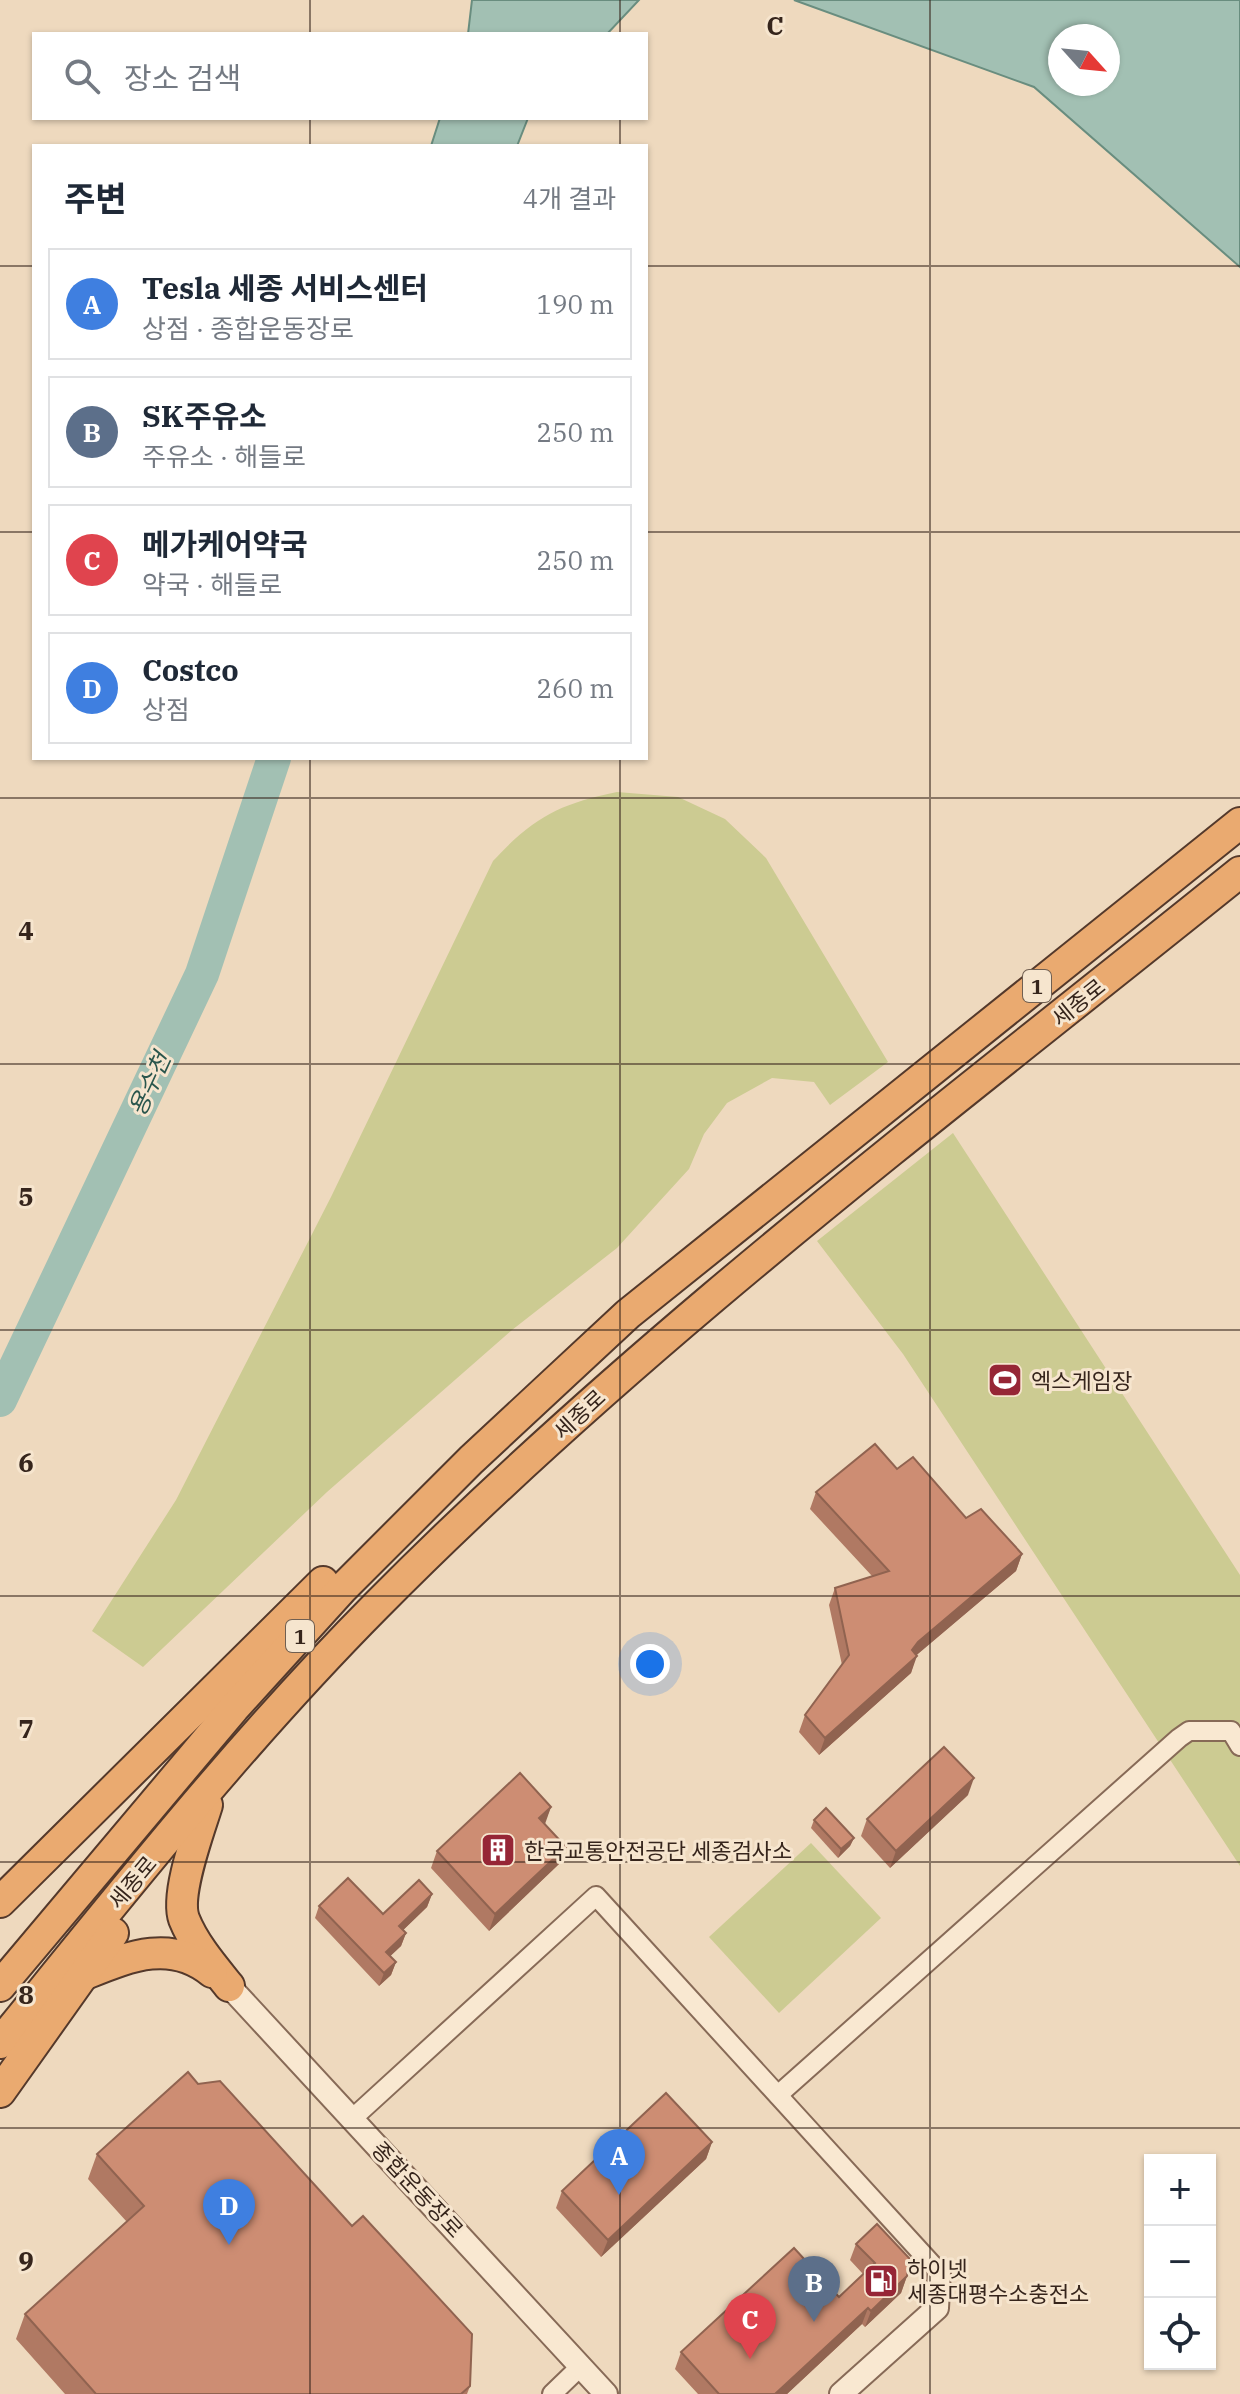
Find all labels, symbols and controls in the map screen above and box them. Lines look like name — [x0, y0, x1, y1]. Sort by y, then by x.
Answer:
text: C — [766, 8, 784, 42]
north arrow — [1048, 24, 1120, 96]
search box — [32, 32, 648, 120]
icon: search — [60, 54, 104, 98]
text: 장소 검색 — [124, 58, 241, 97]
text: 주변 — [64, 176, 127, 220]
text: 4개 결과 — [523, 181, 616, 215]
text: Tesla 세종 서비스센터 — [142, 268, 428, 307]
text: A — [83, 287, 101, 321]
text: 190 m — [536, 287, 614, 321]
text: 상점 · 종합운동장로 — [142, 311, 354, 345]
text: SK주유소 — [142, 396, 267, 435]
text: B — [83, 415, 101, 449]
text: 250 m — [536, 415, 614, 449]
text: 주유소 · 해들로 — [142, 439, 306, 473]
text: 메가케어약국 — [142, 524, 308, 563]
text: C — [83, 543, 101, 577]
text: 250 m — [536, 543, 614, 577]
text: 약국 · 해들로 — [142, 567, 282, 601]
text: Costco — [142, 650, 239, 689]
text: D — [82, 671, 102, 705]
text: 260 m — [536, 671, 614, 705]
text: 상점 — [142, 692, 190, 726]
text: 4 — [18, 913, 34, 947]
road number: 1 — [1023, 970, 1051, 1002]
street label: 세종로 — [1045, 972, 1111, 1032]
water label: 용수천 — [120, 1045, 179, 1121]
text: 5 — [18, 1179, 34, 1213]
sports icon: 엑스게임장 — [986, 1361, 1024, 1399]
place label: 엑스게임장 — [1031, 1366, 1132, 1395]
street label: 세종로 — [547, 1383, 611, 1445]
text: 6 — [18, 1445, 34, 1479]
road number: 1 — [286, 1620, 314, 1652]
your location — [630, 1644, 670, 1684]
text: 7 — [18, 1711, 34, 1745]
building icon: 한국교통안전공단 세종검사소 — [479, 1831, 517, 1869]
place label: 한국교통안전공단 세종검사소 — [524, 1836, 792, 1865]
street label: 세종로 — [101, 1849, 163, 1915]
text: 8 — [18, 1977, 34, 2011]
pin: A — [593, 2129, 645, 2195]
street label: 종합운동장로 — [366, 2135, 470, 2243]
map controls — [1144, 2154, 1216, 2370]
button: + — [1144, 2154, 1216, 2226]
pin: D — [203, 2179, 255, 2245]
button: − — [1144, 2226, 1216, 2298]
text: 9 — [18, 2243, 34, 2277]
place label: 하이넷 세종대평수소충전소 — [907, 2254, 1089, 2308]
pin: B — [788, 2256, 840, 2322]
fuel station icon: 하이넷 세종대평수소충전소 — [862, 2262, 900, 2300]
pin: C — [724, 2293, 776, 2359]
button: locate — [1144, 2298, 1216, 2370]

